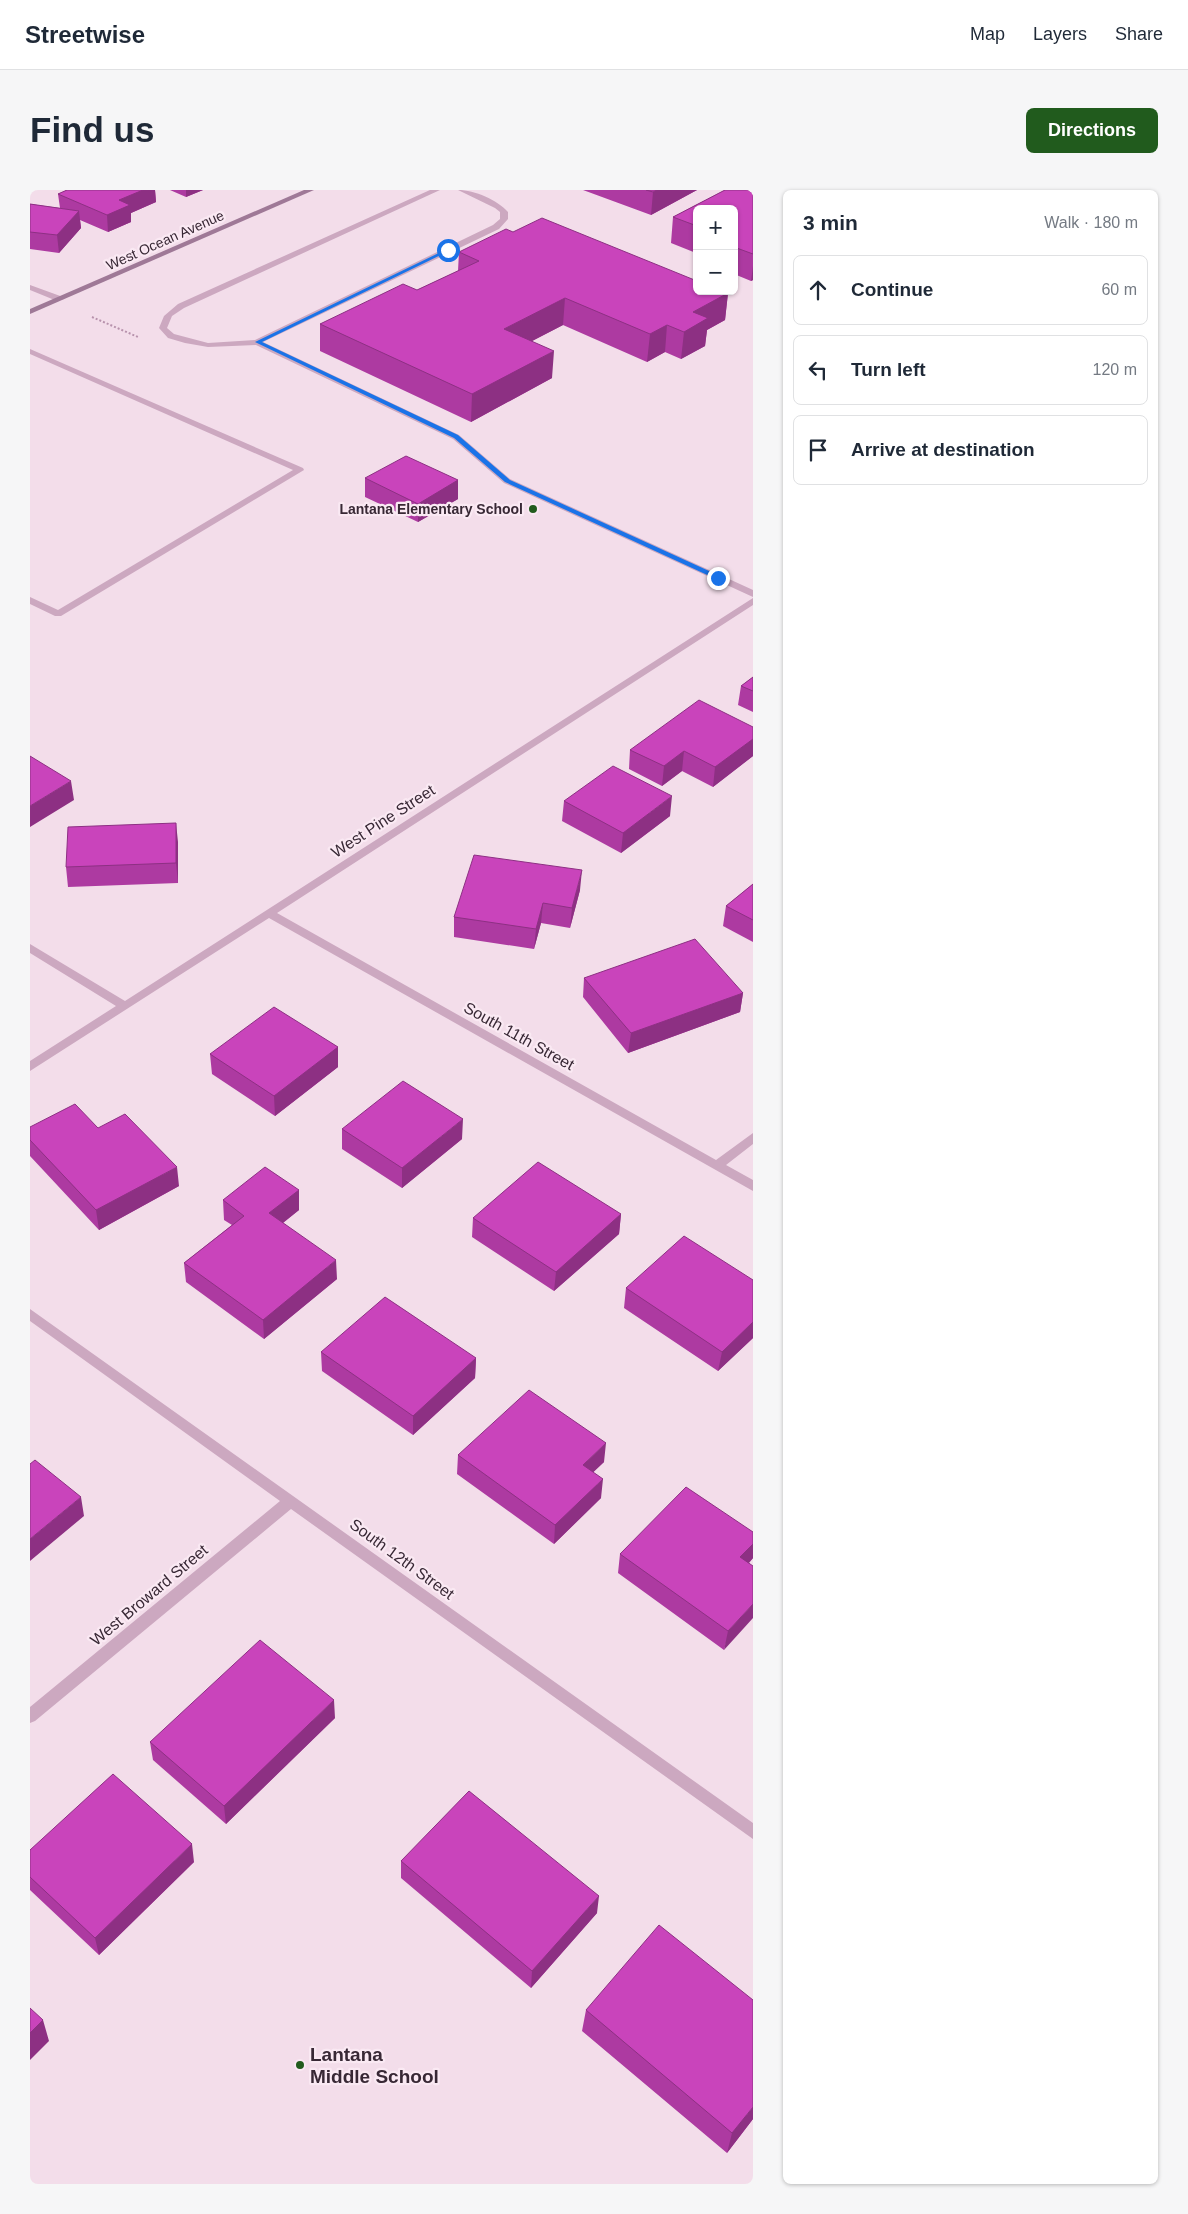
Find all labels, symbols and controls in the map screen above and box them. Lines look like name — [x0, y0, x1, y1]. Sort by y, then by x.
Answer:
text: Streetwise — [25, 21, 145, 48]
text: Map — [970, 24, 1005, 44]
text: Layers — [1033, 24, 1087, 44]
text: Share — [1115, 24, 1163, 44]
button: Directions — [1026, 108, 1158, 153]
text: Find us — [30, 110, 154, 149]
map controls — [693, 205, 738, 295]
button: + — [693, 205, 738, 250]
street label: West Ocean Avenue — [104, 207, 227, 273]
text: 3 min — [803, 211, 858, 234]
text: Walk · 180 m — [1044, 214, 1138, 231]
route start — [437, 239, 460, 262]
button: − — [693, 250, 738, 295]
icon: ahead — [804, 276, 832, 304]
text: Continue — [851, 279, 933, 300]
text: 60 m — [1101, 281, 1137, 298]
icon: left — [804, 356, 832, 384]
text: Turn left — [851, 359, 926, 380]
text: 120 m — [1093, 361, 1137, 378]
icon: arrive — [804, 436, 832, 464]
text: Arrive at destination — [851, 439, 1035, 460]
place label: Lantana Elementary School — [339, 501, 523, 517]
marker: Lantana Elementary School — [527, 503, 539, 515]
route end — [707, 567, 730, 590]
street label: West Pine Street — [328, 781, 438, 861]
street label: South 11th Street — [461, 999, 578, 1074]
street label: South 12th Street — [347, 1516, 458, 1603]
street label: West Broward Street — [87, 1541, 211, 1649]
place label: Lantana Middle School — [310, 2044, 439, 2087]
marker: Lantana Middle School — [294, 2059, 306, 2071]

